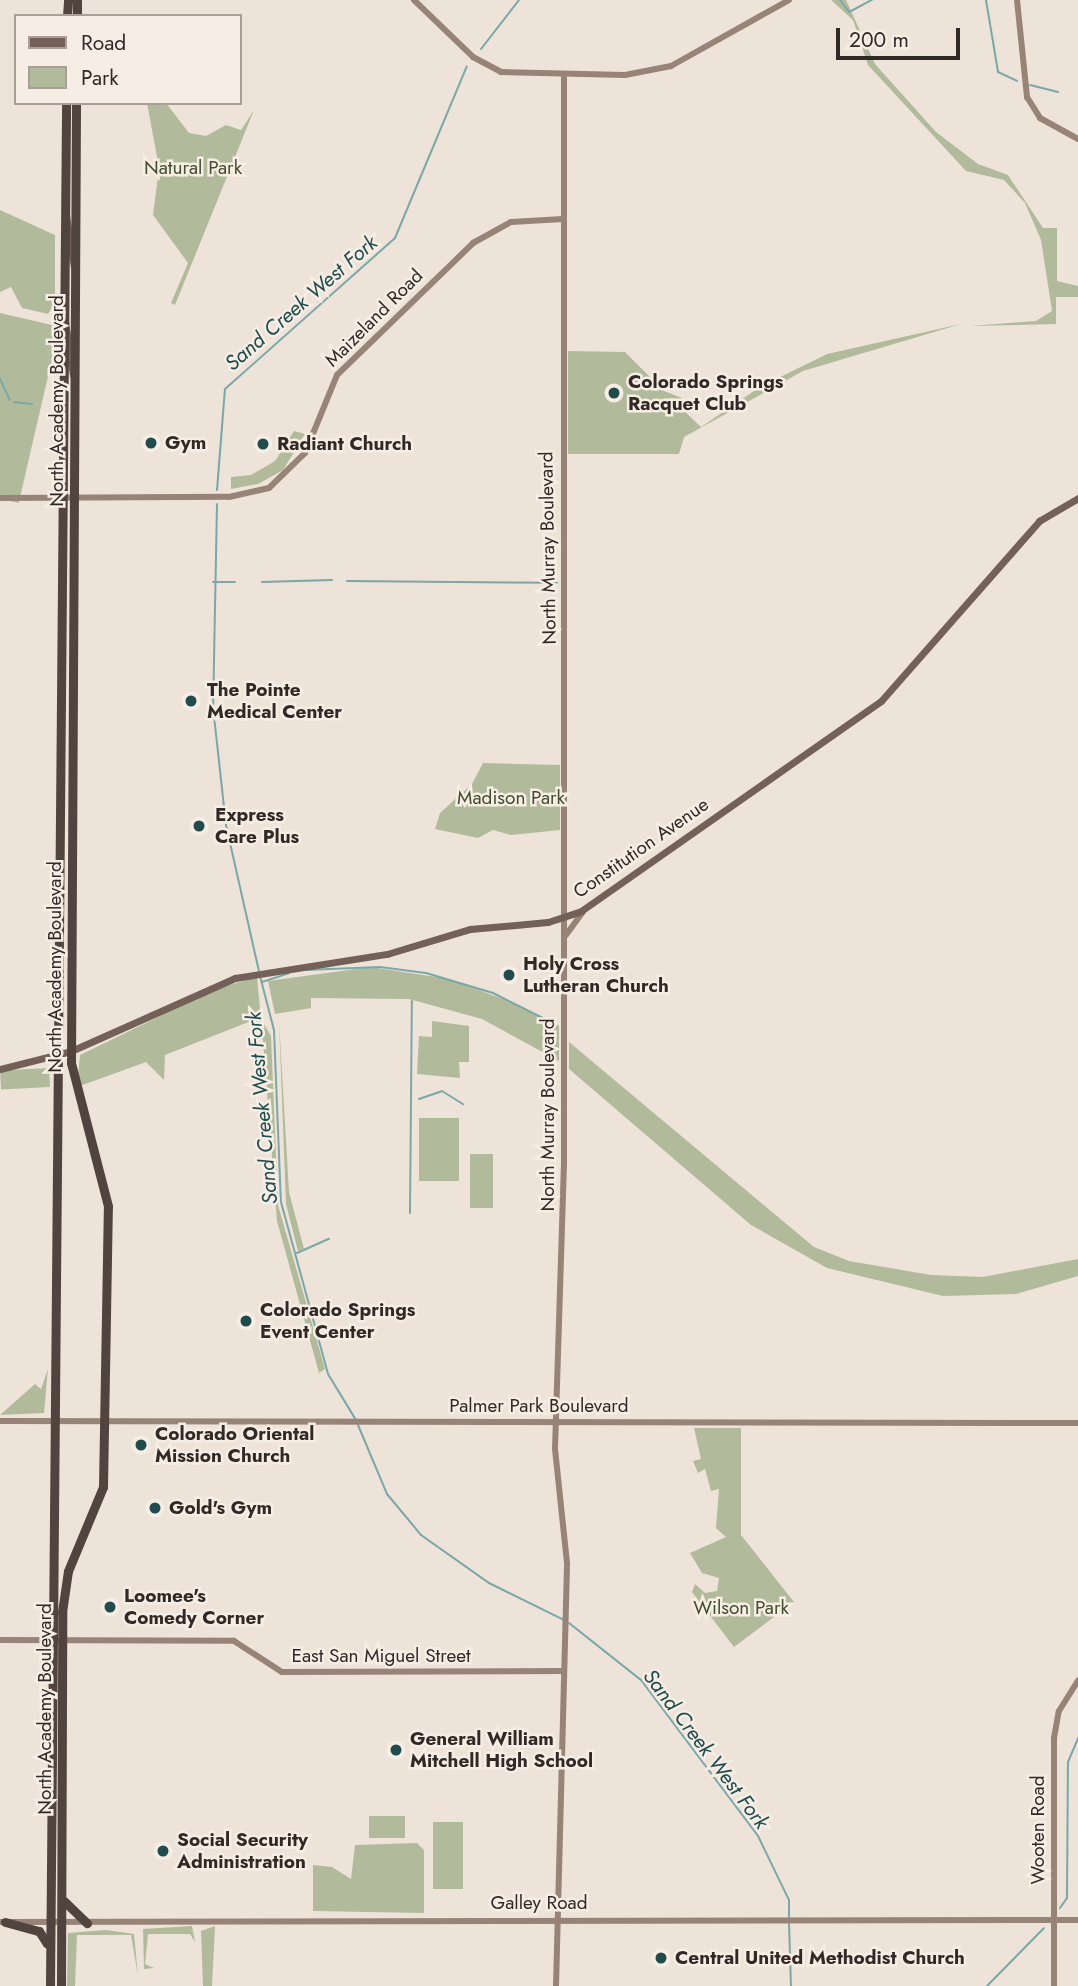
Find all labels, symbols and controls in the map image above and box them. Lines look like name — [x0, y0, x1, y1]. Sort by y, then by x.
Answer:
legend — [14, 14, 242, 105]
scale bar — [840, 14, 964, 58]
text: 200 m — [849, 25, 909, 55]
text: Road — [81, 28, 126, 58]
text: Park — [81, 63, 118, 93]
park label: Natural Park — [144, 157, 242, 179]
water label: Sand Creek West Fork — [220, 230, 382, 376]
street label: Maizeland Road — [320, 264, 428, 372]
street label: North Academy Boulevard — [46, 295, 68, 507]
place label: Colorado Springs Racquet Club — [628, 371, 783, 415]
marker: Colorado Springs Racquet Club — [606, 385, 622, 401]
place label: Gym — [165, 432, 206, 454]
place label: Radiant Church — [277, 433, 412, 455]
marker: Gym — [143, 435, 159, 451]
marker: Radiant Church — [255, 436, 271, 452]
street label: North Murray Boulevard — [535, 451, 561, 645]
place label: The Pointe Medical Center — [207, 679, 342, 723]
marker: The Pointe Medical Center — [181, 691, 201, 711]
park label: Madison Park — [457, 787, 565, 809]
street label: Constitution Avenue — [569, 793, 713, 903]
place label: Express Care Plus — [215, 804, 299, 848]
marker: Express Care Plus — [189, 816, 209, 836]
street label: North Academy Boulevard — [44, 861, 66, 1073]
place label: Holy Cross Lutheran Church — [523, 953, 669, 997]
marker: Holy Cross Lutheran Church — [501, 967, 517, 983]
water label: Sand Creek West Fork — [241, 1011, 283, 1205]
street label: North Murray Boulevard — [537, 1018, 559, 1212]
place label: Colorado Springs Event Center — [260, 1299, 415, 1343]
marker: Colorado Springs Event Center — [238, 1313, 254, 1329]
street label: Palmer Park Boulevard — [449, 1395, 629, 1417]
place label: Colorado Oriental Mission Church — [155, 1423, 314, 1467]
marker: Colorado Oriental Mission Church — [133, 1437, 149, 1453]
place label: Gold's Gym — [169, 1497, 272, 1519]
marker: Gold's Gym — [147, 1500, 163, 1516]
place label: Loomee's Comedy Corner — [124, 1585, 264, 1629]
park label: Wilson Park — [693, 1597, 789, 1619]
marker: Loomee's Comedy Corner — [102, 1599, 118, 1615]
street label: North Academy Boulevard — [34, 1603, 56, 1815]
street label: East San Miguel Street — [291, 1645, 471, 1667]
water label: Sand Creek West Fork — [638, 1664, 774, 1834]
place label: General William Mitchell High School — [410, 1728, 593, 1772]
marker: General William Mitchell High School — [388, 1742, 404, 1758]
street label: Wooten Road — [1027, 1775, 1049, 1885]
place label: Social Security Administration — [177, 1829, 308, 1873]
marker: Social Security Administration — [155, 1843, 171, 1859]
street label: Galley Road — [490, 1892, 588, 1914]
place label: Central United Methodist Church — [675, 1947, 965, 1969]
marker: Central United Methodist Church — [653, 1950, 669, 1966]

